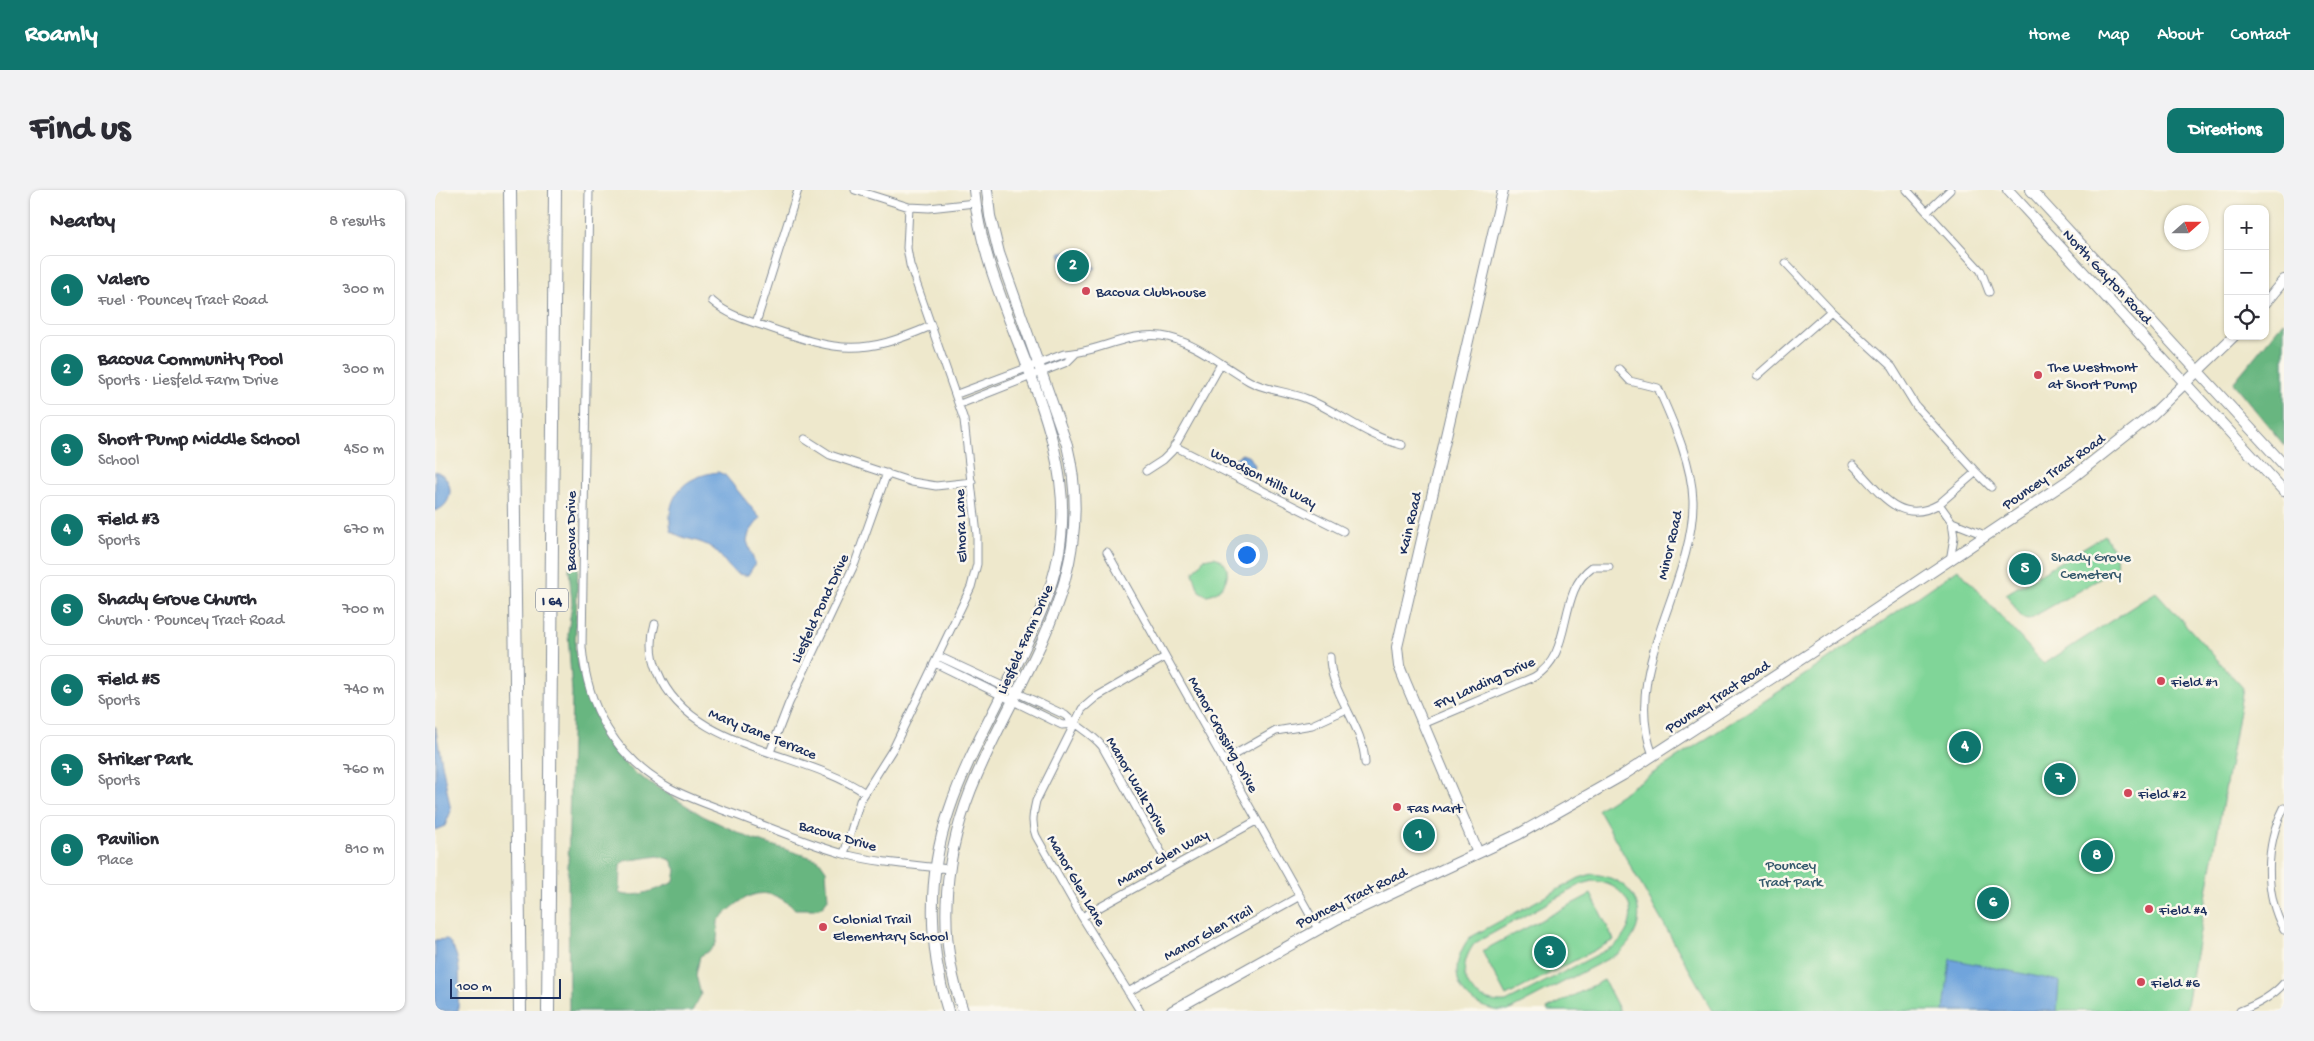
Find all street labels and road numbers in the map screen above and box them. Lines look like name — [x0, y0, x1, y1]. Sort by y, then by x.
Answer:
street label: North Gayton Road — [2058, 226, 2156, 329]
street label: Pouncey Tract Road — [1999, 430, 2110, 515]
street label: Woodson Hills Way — [1207, 444, 1320, 514]
street label: Elnora Lane — [952, 489, 972, 563]
street label: Kain Road — [1395, 489, 1427, 556]
street label: Bacova Drive — [563, 491, 581, 572]
street label: Minor Road — [1654, 508, 1688, 582]
street label: Liesfeld Pond Drive — [788, 551, 854, 666]
street label: Liesfeld Farm Drive — [994, 582, 1058, 697]
road number: I 64 — [536, 588, 568, 612]
street label: Fry Landing Drive — [1431, 653, 1538, 715]
street label: Pouncey Tract Road — [1662, 657, 1775, 739]
street label: Manor Crossing Drive — [1183, 674, 1262, 796]
street label: Mary Jane Terrace — [706, 705, 819, 765]
street label: Manor Walk Drive — [1101, 734, 1172, 838]
street label: Bacova Drive — [796, 817, 879, 857]
street label: Manor Glen Way — [1114, 826, 1213, 891]
street label: Manor Glen Lane — [1042, 832, 1109, 930]
street label: Pouncey Tract Road — [1293, 864, 1411, 934]
street label: Manor Glen Trail — [1161, 902, 1257, 966]

